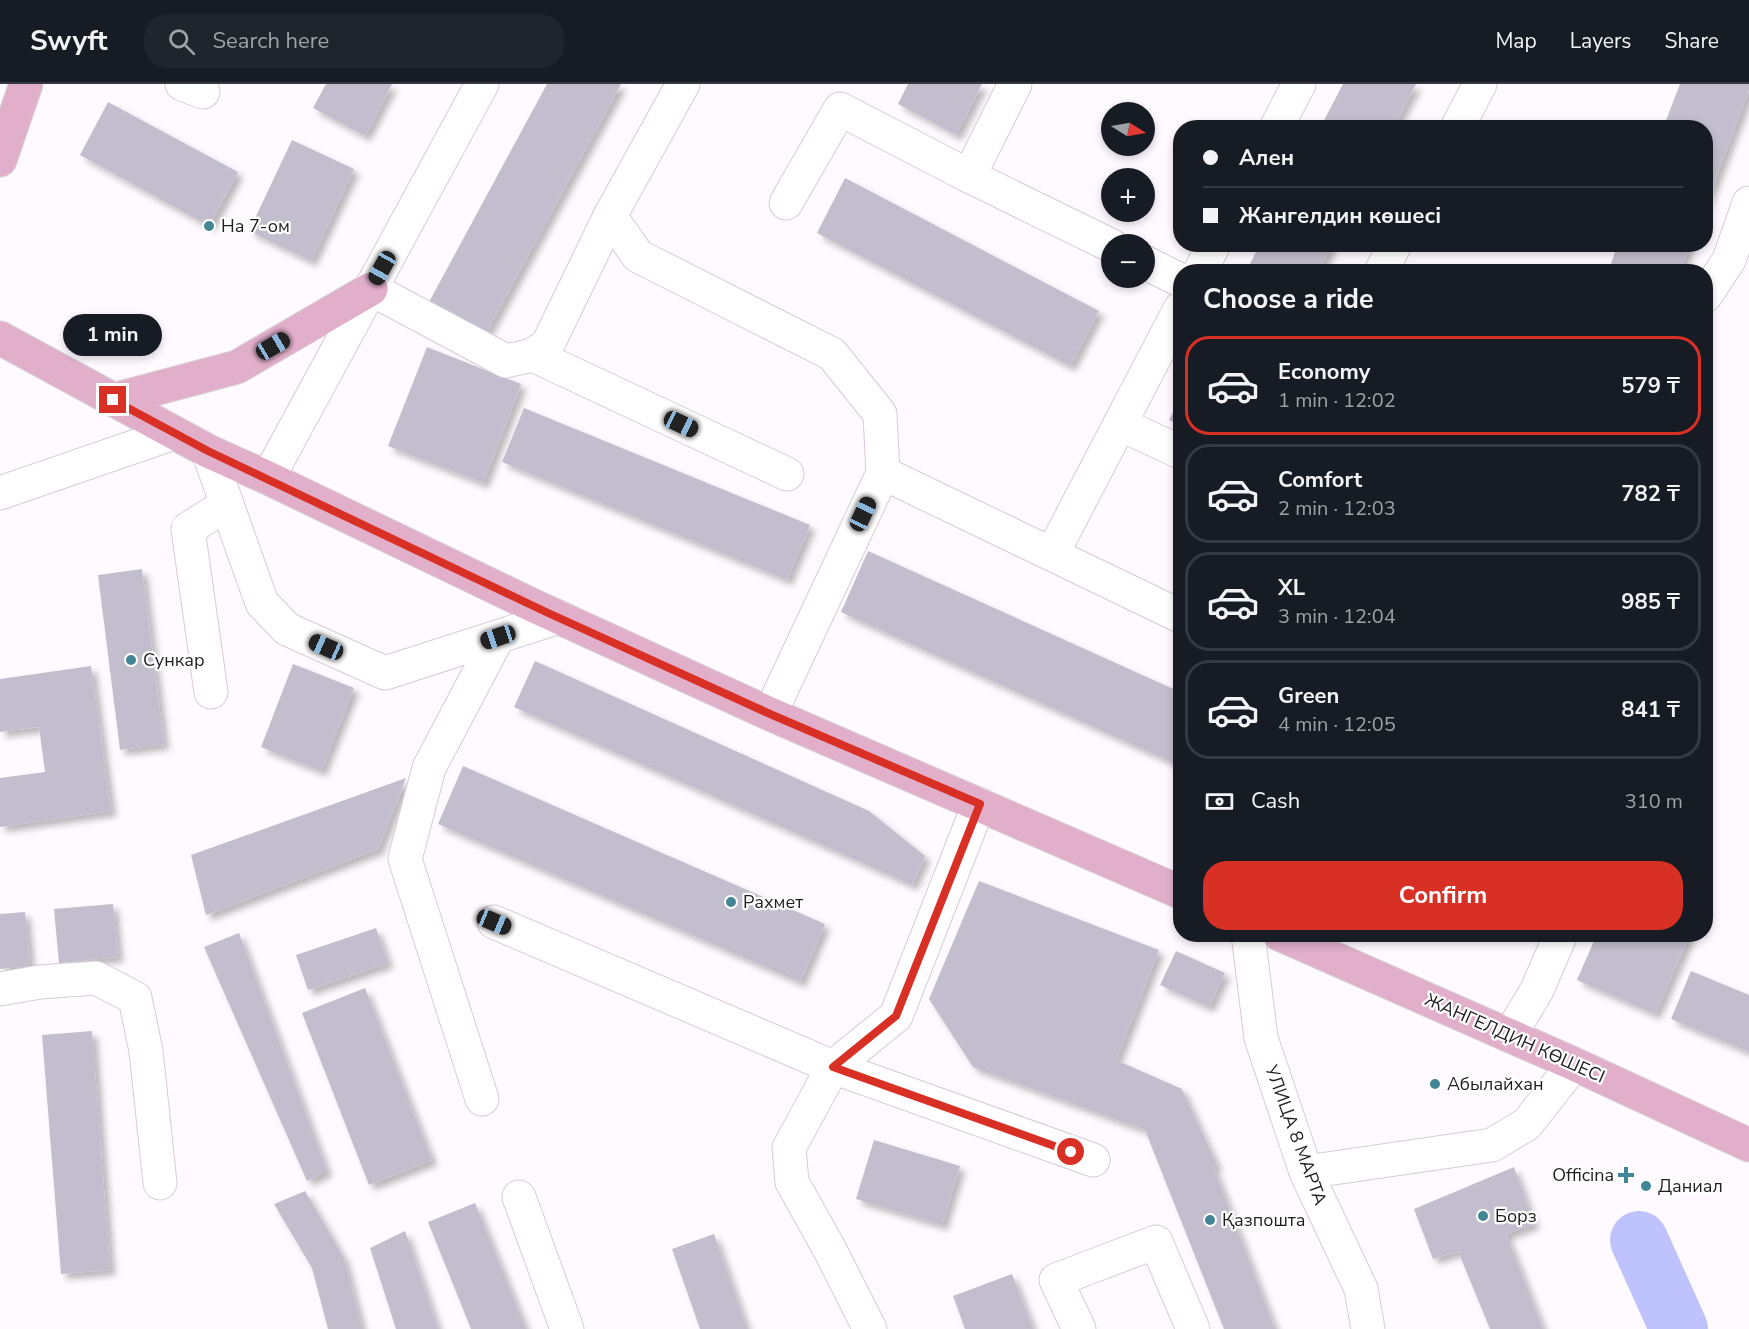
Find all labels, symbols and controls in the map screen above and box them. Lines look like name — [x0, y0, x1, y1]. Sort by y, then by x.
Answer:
search box — [144, 14, 564, 68]
text: Swyft — [30, 22, 108, 60]
icon: search — [165, 25, 198, 58]
text: Search here — [213, 26, 329, 56]
text: Map — [1495, 27, 1537, 55]
text: Layers — [1570, 27, 1631, 55]
text: Share — [1664, 27, 1719, 55]
north arrow — [1101, 102, 1155, 156]
map controls — [1101, 102, 1155, 288]
text: Ален — [1239, 143, 1294, 173]
button: + — [1101, 168, 1155, 222]
text: Жангелдин көшесі — [1239, 201, 1441, 231]
place label: На 7-ом — [221, 214, 290, 238]
marker: На 7-ом — [202, 219, 216, 233]
button: − — [1101, 234, 1155, 288]
car — [365, 248, 399, 288]
text: Choose a ride — [1203, 281, 1374, 318]
callout: 1 min — [63, 313, 162, 355]
text: 1 min — [87, 321, 138, 348]
car — [253, 329, 293, 363]
text: Economy — [1278, 357, 1370, 387]
icon: car — [1206, 359, 1260, 413]
text: 579 ₸ — [1621, 371, 1680, 401]
route end — [99, 386, 126, 413]
text: 1 min · 12:02 — [1278, 387, 1396, 414]
car — [661, 408, 701, 440]
text: Comfort — [1278, 465, 1362, 495]
icon: car — [1206, 467, 1260, 521]
text: 782 ₸ — [1621, 479, 1680, 509]
car — [847, 494, 879, 534]
text: 2 min · 12:03 — [1278, 495, 1396, 522]
text: XL — [1278, 573, 1305, 603]
icon: car — [1206, 575, 1260, 629]
text: 985 ₸ — [1621, 587, 1680, 617]
text: 3 min · 12:04 — [1278, 603, 1396, 630]
car — [478, 623, 518, 651]
car — [306, 631, 346, 663]
place label: Сункар — [143, 648, 205, 672]
marker: Сункар — [124, 653, 138, 667]
text: Green — [1278, 681, 1339, 711]
icon: car — [1206, 683, 1260, 737]
text: 841 ₸ — [1621, 695, 1680, 725]
text: 4 min · 12:05 — [1278, 711, 1396, 738]
icon: cash — [1203, 785, 1236, 818]
text: Cash — [1251, 786, 1300, 816]
text: 310 m — [1625, 788, 1683, 815]
button: Confirm — [1203, 861, 1683, 930]
place label: Рахмет — [743, 890, 803, 914]
marker: Рахмет — [724, 895, 738, 909]
car — [474, 907, 514, 937]
street label: ЖАНГЕЛДИН КӨШЕСІ — [1421, 987, 1609, 1089]
street label: УЛИЦА 8 МАРТА — [1259, 1061, 1333, 1208]
place label: Абылайхан — [1447, 1072, 1543, 1096]
marker: Абылайхан — [1428, 1077, 1442, 1091]
route start — [1057, 1138, 1084, 1165]
place label: Officina — [1552, 1163, 1614, 1187]
marker: Officina — [1619, 1168, 1633, 1182]
place label: Даниал — [1658, 1174, 1723, 1198]
marker: Даниал — [1639, 1179, 1653, 1193]
place label: Борз — [1495, 1204, 1537, 1228]
place label: Қазпошта — [1222, 1208, 1305, 1232]
marker: Борз — [1476, 1209, 1490, 1223]
marker: Қазпошта — [1203, 1213, 1217, 1227]

